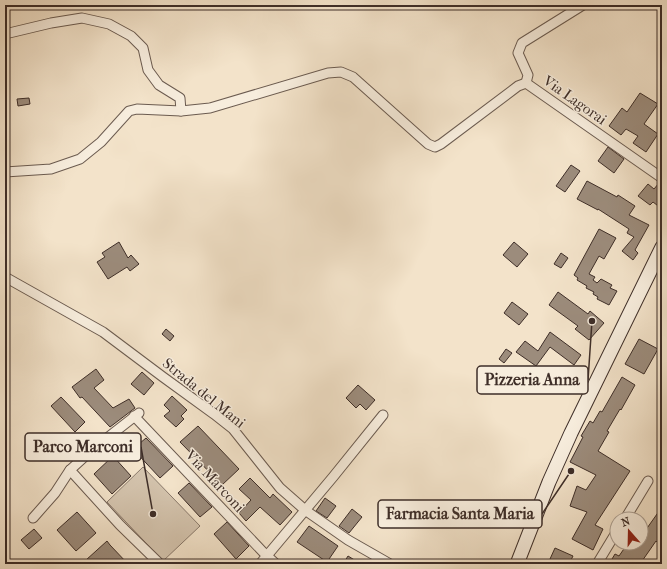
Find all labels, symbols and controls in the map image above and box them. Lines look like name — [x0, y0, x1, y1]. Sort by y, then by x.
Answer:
street label: Via Lagorai — [539, 71, 611, 129]
street label: Strada del Mani — [159, 354, 250, 432]
callout: Pizzeria Anna — [477, 366, 588, 394]
text: Pizzeria Anna — [484, 370, 580, 389]
callout: Parco Marconi — [25, 433, 141, 461]
text: Parco Marconi — [33, 437, 133, 456]
street label: Via Marconi — [181, 445, 249, 516]
callout: Farmacia Santa Maria — [378, 500, 542, 528]
text: Farmacia Santa Maria — [385, 504, 535, 523]
north arrow — [609, 511, 649, 551]
text: N — [620, 514, 633, 530]

